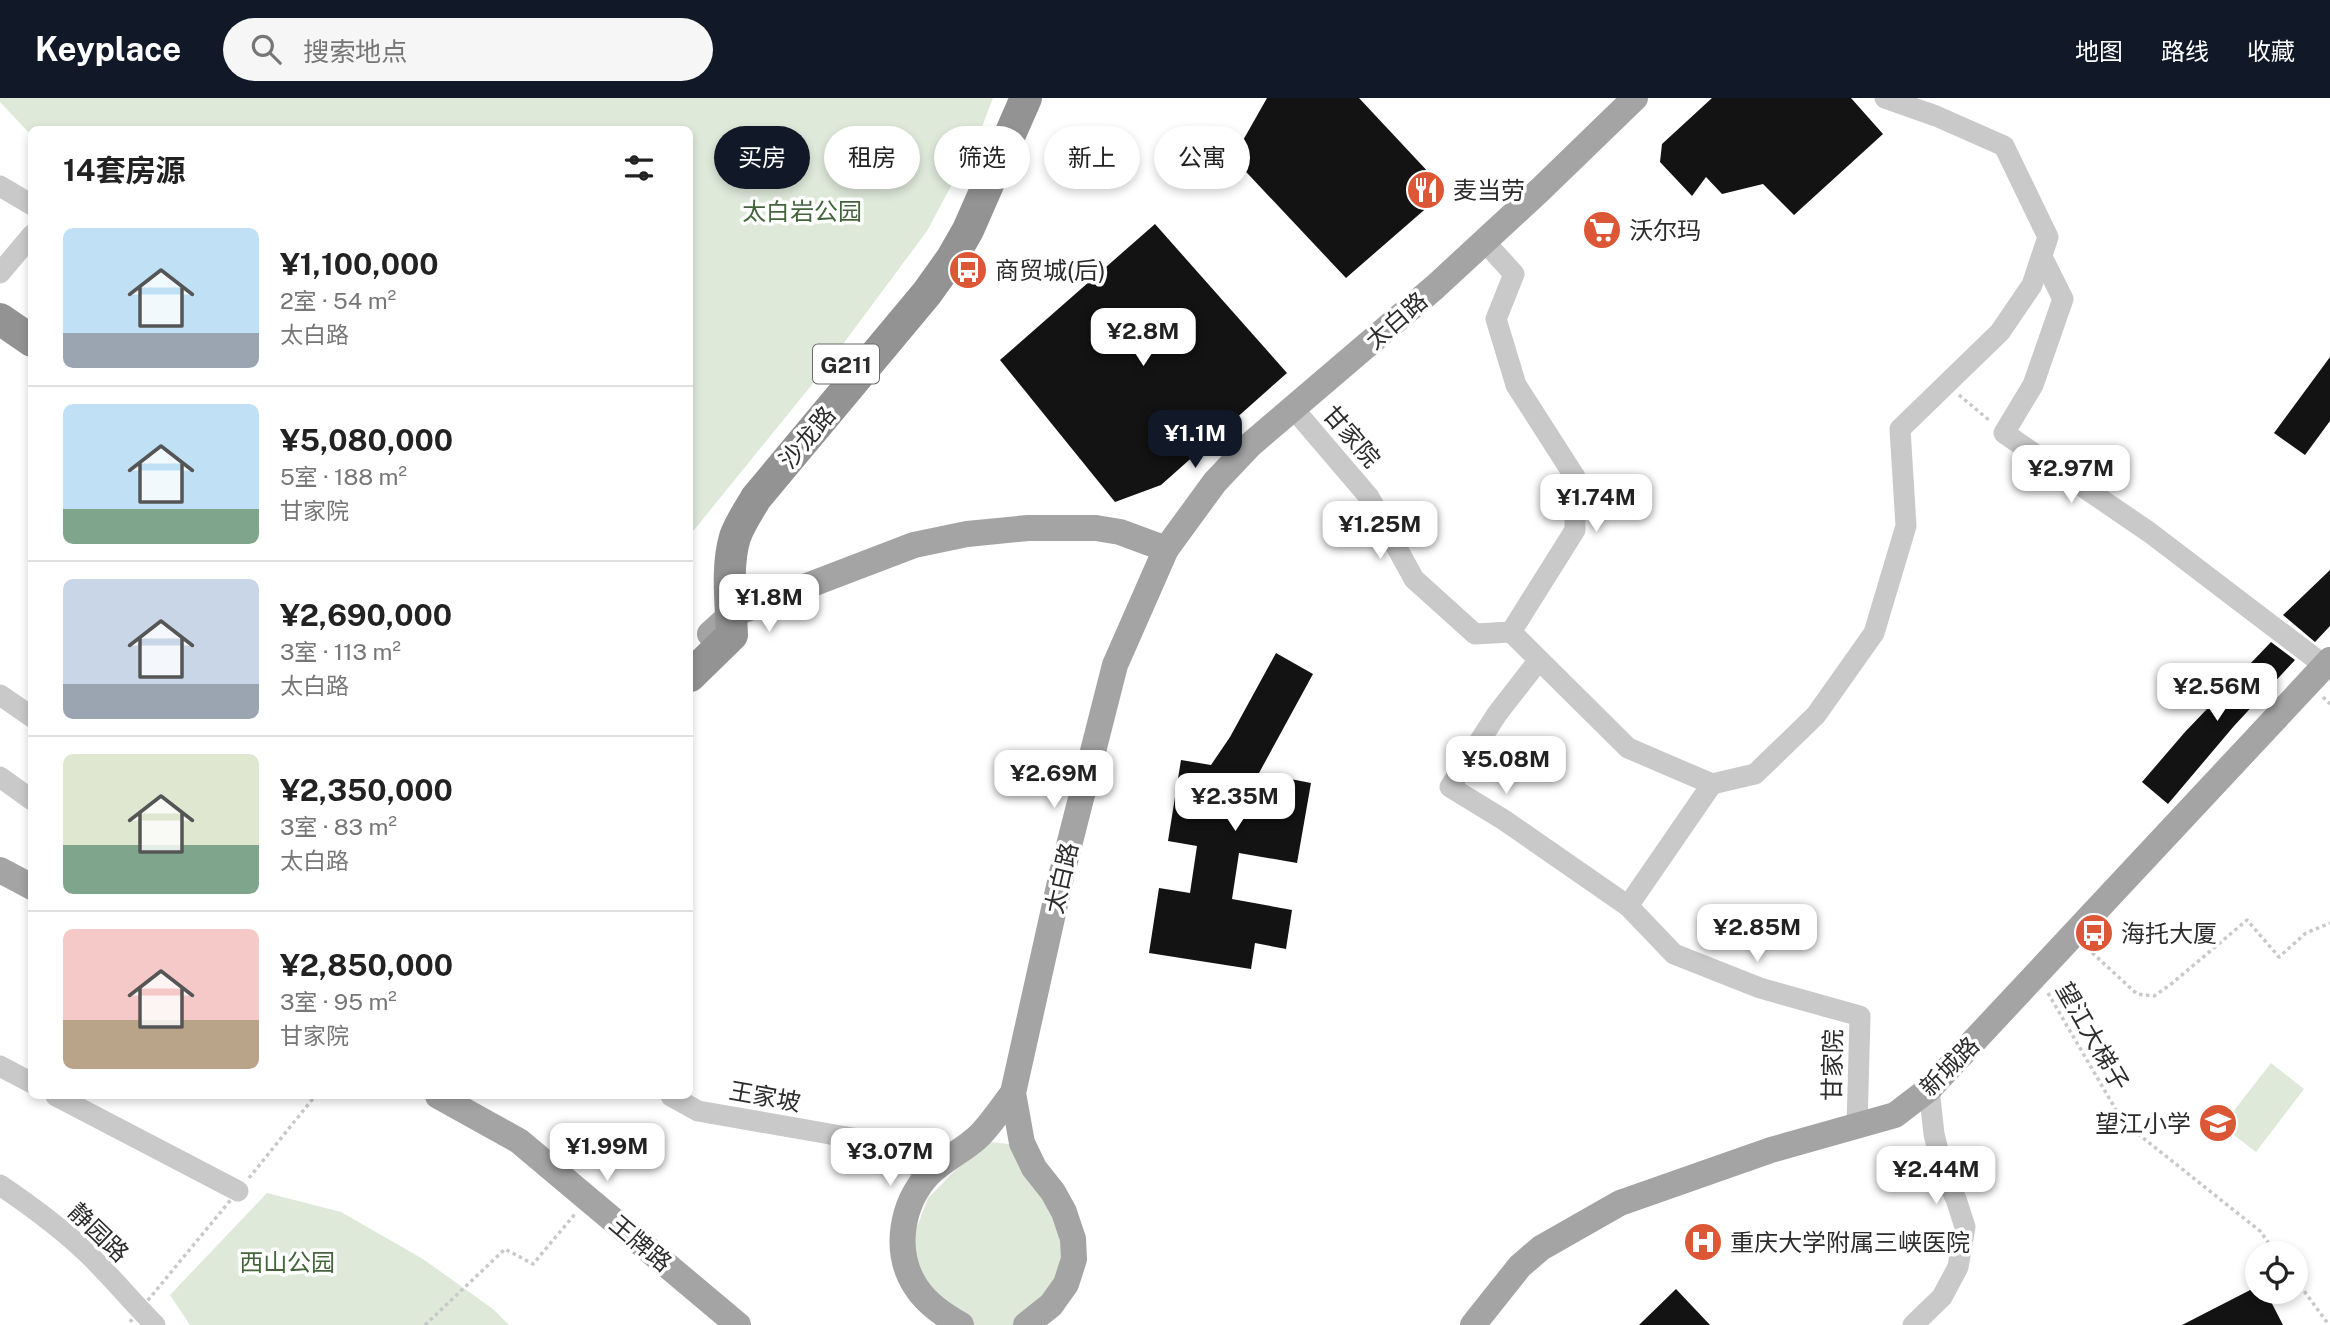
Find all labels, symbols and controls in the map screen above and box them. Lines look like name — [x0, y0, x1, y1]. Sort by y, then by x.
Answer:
search box — [223, 18, 713, 81]
text: Keyplace — [35, 30, 181, 68]
icon: search — [247, 30, 285, 68]
text: 搜索地点 — [303, 36, 407, 67]
text: 地图 — [2075, 37, 2123, 65]
text: 路线 — [2161, 37, 2209, 65]
text: 收藏 — [2247, 37, 2295, 65]
chip: 买房 — [714, 126, 810, 189]
chip: 租房 — [824, 126, 920, 189]
chip: 筛选 — [934, 126, 1030, 189]
chip: 新上 — [1044, 126, 1140, 189]
chip: 公寓 — [1154, 126, 1250, 189]
icon: filters — [620, 149, 658, 187]
text: 14套房源 — [63, 152, 186, 188]
restaurant icon: 麦当劳 — [1405, 169, 1447, 211]
place label: 麦当劳 — [1453, 176, 1525, 204]
park label: 太白岩公园 — [742, 197, 862, 225]
supermarket icon: 沃尔玛 — [1581, 209, 1623, 251]
place label: 沃尔玛 — [1629, 216, 1701, 244]
text: ¥1,100,000 — [280, 246, 438, 282]
bus stop icon: 商贸城(后) — [947, 249, 989, 291]
icon: home — [119, 256, 203, 340]
place label: 商贸城(后) — [995, 256, 1106, 284]
street label: 太白路 — [1360, 286, 1432, 354]
text: 2室 · 54 m² — [280, 287, 396, 314]
pin: ¥2.8M — [1094, 308, 1192, 368]
text: ¥2.8M — [1107, 317, 1179, 344]
text: 太白路 — [280, 321, 349, 348]
road number: G211 — [813, 344, 879, 384]
street label: 沙龙路 — [773, 400, 841, 474]
street label: 甘家院 — [1318, 400, 1386, 472]
pin: ¥1.1M — [1146, 410, 1244, 470]
text: ¥1.1M — [1164, 419, 1226, 446]
text: ¥5,080,000 — [280, 422, 453, 458]
icon: home — [119, 432, 203, 516]
pin: ¥2.97M — [2014, 446, 2128, 505]
text: ¥2.97M — [2028, 454, 2114, 481]
text: 5室 · 188 m² — [280, 463, 407, 490]
pin: ¥1.74M — [1539, 474, 1653, 534]
text: ¥1.74M — [1556, 483, 1636, 510]
text: 甘家院 — [280, 497, 349, 524]
pin: ¥1.25M — [1323, 502, 1437, 561]
text: ¥1.25M — [1339, 510, 1421, 537]
pin: ¥1.8M — [720, 574, 818, 634]
text: ¥1.8M — [735, 583, 803, 610]
text: ¥2,690,000 — [280, 597, 452, 633]
icon: home — [119, 607, 203, 691]
text: 3室 · 113 m² — [280, 638, 401, 665]
pin: ¥2.56M — [2160, 664, 2274, 723]
text: 太白路 — [280, 672, 349, 699]
text: ¥2.56M — [2173, 672, 2261, 699]
pin: ¥5.08M — [1449, 736, 1563, 796]
text: ¥5.08M — [1462, 745, 1550, 772]
pin: ¥2.69M — [997, 750, 1111, 810]
text: ¥2.69M — [1010, 759, 1098, 786]
text: ¥2,350,000 — [280, 772, 453, 808]
pin: ¥2.35M — [1178, 774, 1292, 833]
icon: home — [119, 782, 203, 866]
text: ¥2.35M — [1191, 782, 1279, 809]
text: 3室 · 83 m² — [280, 813, 397, 840]
street label: 太白路 — [1039, 840, 1083, 916]
text: 太白路 — [280, 847, 349, 874]
pin: ¥2.85M — [1700, 904, 1814, 964]
bus stop icon: 海托大厦 — [2073, 912, 2115, 954]
text: ¥2.85M — [1713, 913, 1801, 940]
place label: 海托大厦 — [2121, 919, 2217, 947]
text: ¥2,850,000 — [280, 947, 453, 983]
icon: home — [119, 957, 203, 1041]
street label: 望江大梯子 — [2051, 977, 2135, 1095]
text: 3室 · 95 m² — [280, 988, 397, 1015]
text: 甘家院 — [280, 1022, 349, 1049]
street label: 甘家院 — [1817, 1029, 1847, 1101]
street label: 新城路 — [1914, 1031, 1984, 1101]
street label: 王家坡 — [727, 1076, 803, 1116]
school or university icon: 望江小学 — [2197, 1102, 2239, 1144]
place label: 望江小学 — [2095, 1109, 2191, 1137]
pin: ¥1.99M — [550, 1124, 664, 1183]
pin: ¥3.07M — [833, 1128, 947, 1188]
text: ¥1.99M — [566, 1132, 648, 1159]
text: ¥3.07M — [847, 1137, 933, 1164]
pin: ¥2.44M — [1879, 1146, 1993, 1206]
text: ¥2.44M — [1892, 1155, 1980, 1182]
street label: 静园路 — [63, 1197, 135, 1267]
street label: 王牌路 — [604, 1209, 678, 1277]
hospital icon: 重庆大学附属三峡医院 — [1682, 1221, 1724, 1263]
place label: 重庆大学附属三峡医院 — [1730, 1228, 1970, 1256]
map controls — [2245, 1241, 2308, 1304]
button: locate — [2245, 1241, 2308, 1304]
park label: 西山公园 — [239, 1248, 335, 1276]

